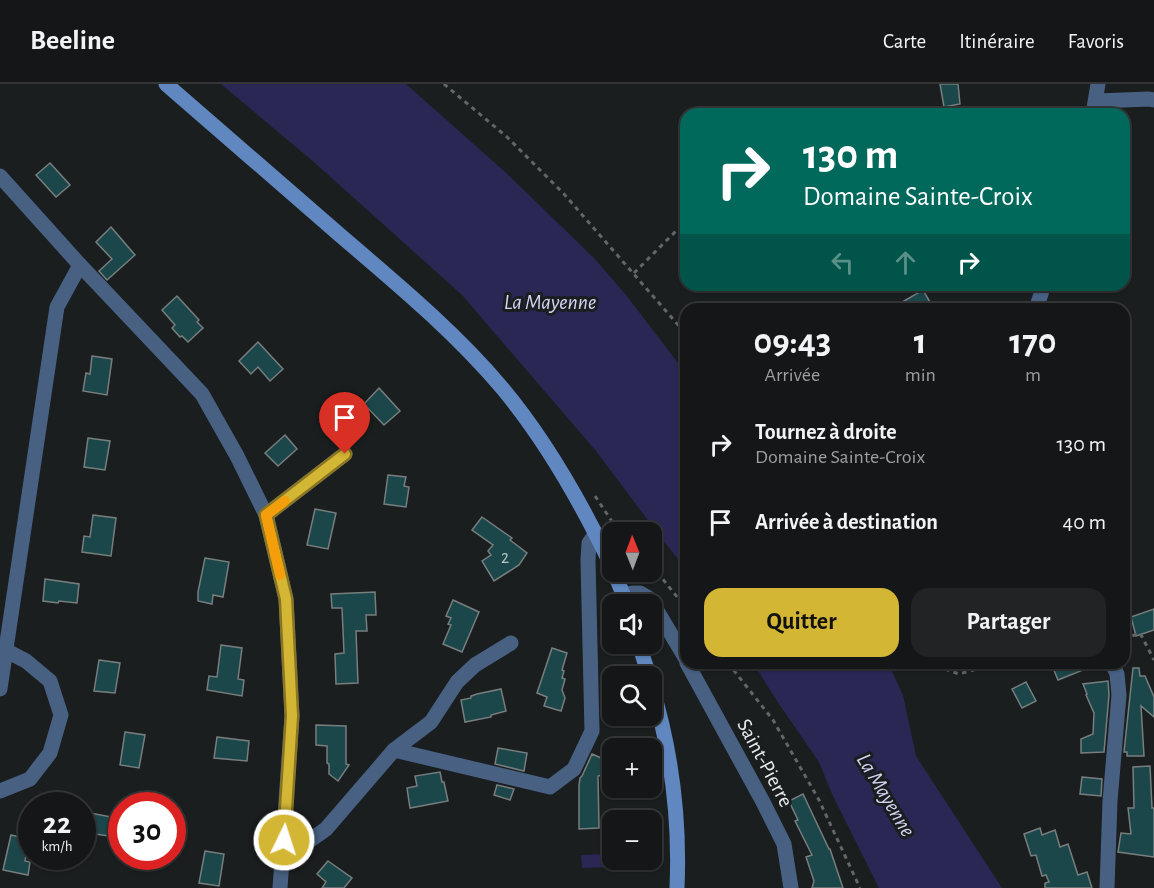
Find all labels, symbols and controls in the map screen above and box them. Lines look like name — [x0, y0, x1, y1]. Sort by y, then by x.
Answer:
text: Beeline — [30, 27, 115, 55]
text: Carte — [883, 31, 926, 52]
text: Itinéraire — [959, 31, 1035, 52]
text: Favoris — [1068, 31, 1124, 52]
icon: right — [704, 132, 782, 210]
text: 130 m — [803, 134, 898, 176]
text: Domaine Sainte-Croix — [803, 183, 1033, 210]
icon: left — [826, 246, 859, 279]
icon: ahead — [889, 246, 922, 279]
icon: right — [952, 246, 985, 279]
water label: La Mayenne — [504, 291, 596, 313]
text: 09:43 — [753, 324, 831, 360]
text: 1 — [914, 324, 927, 360]
text: 170 — [1009, 324, 1057, 360]
text: Arrivée — [765, 365, 820, 385]
text: min — [905, 365, 936, 385]
text: m — [1025, 365, 1041, 385]
pin — [319, 392, 370, 454]
icon: arrive — [328, 401, 361, 434]
text: Tournez à droite — [755, 421, 897, 443]
icon: right — [704, 428, 737, 461]
text: 130 m — [1057, 433, 1106, 455]
text: Domaine Sainte-Croix — [755, 447, 925, 467]
icon: arrive — [704, 506, 737, 539]
text: Arrivée à destination — [755, 511, 938, 533]
text: 40 m — [1063, 511, 1106, 533]
north arrow — [602, 522, 662, 582]
map controls — [602, 522, 662, 870]
house number: 2 — [501, 549, 509, 567]
button: Quitter — [704, 588, 899, 657]
button: Partager — [911, 588, 1106, 657]
button: sound — [602, 594, 662, 654]
button: search — [602, 666, 662, 726]
street label: Saint-Pierre — [733, 716, 797, 810]
button: + — [602, 738, 662, 798]
water label: La Mayenne — [853, 750, 919, 840]
speed limit sign: 30 — [108, 792, 186, 870]
position arrow — [252, 808, 316, 872]
text: 22 — [43, 809, 71, 839]
button: − — [602, 810, 662, 870]
text: km/h — [42, 839, 72, 854]

